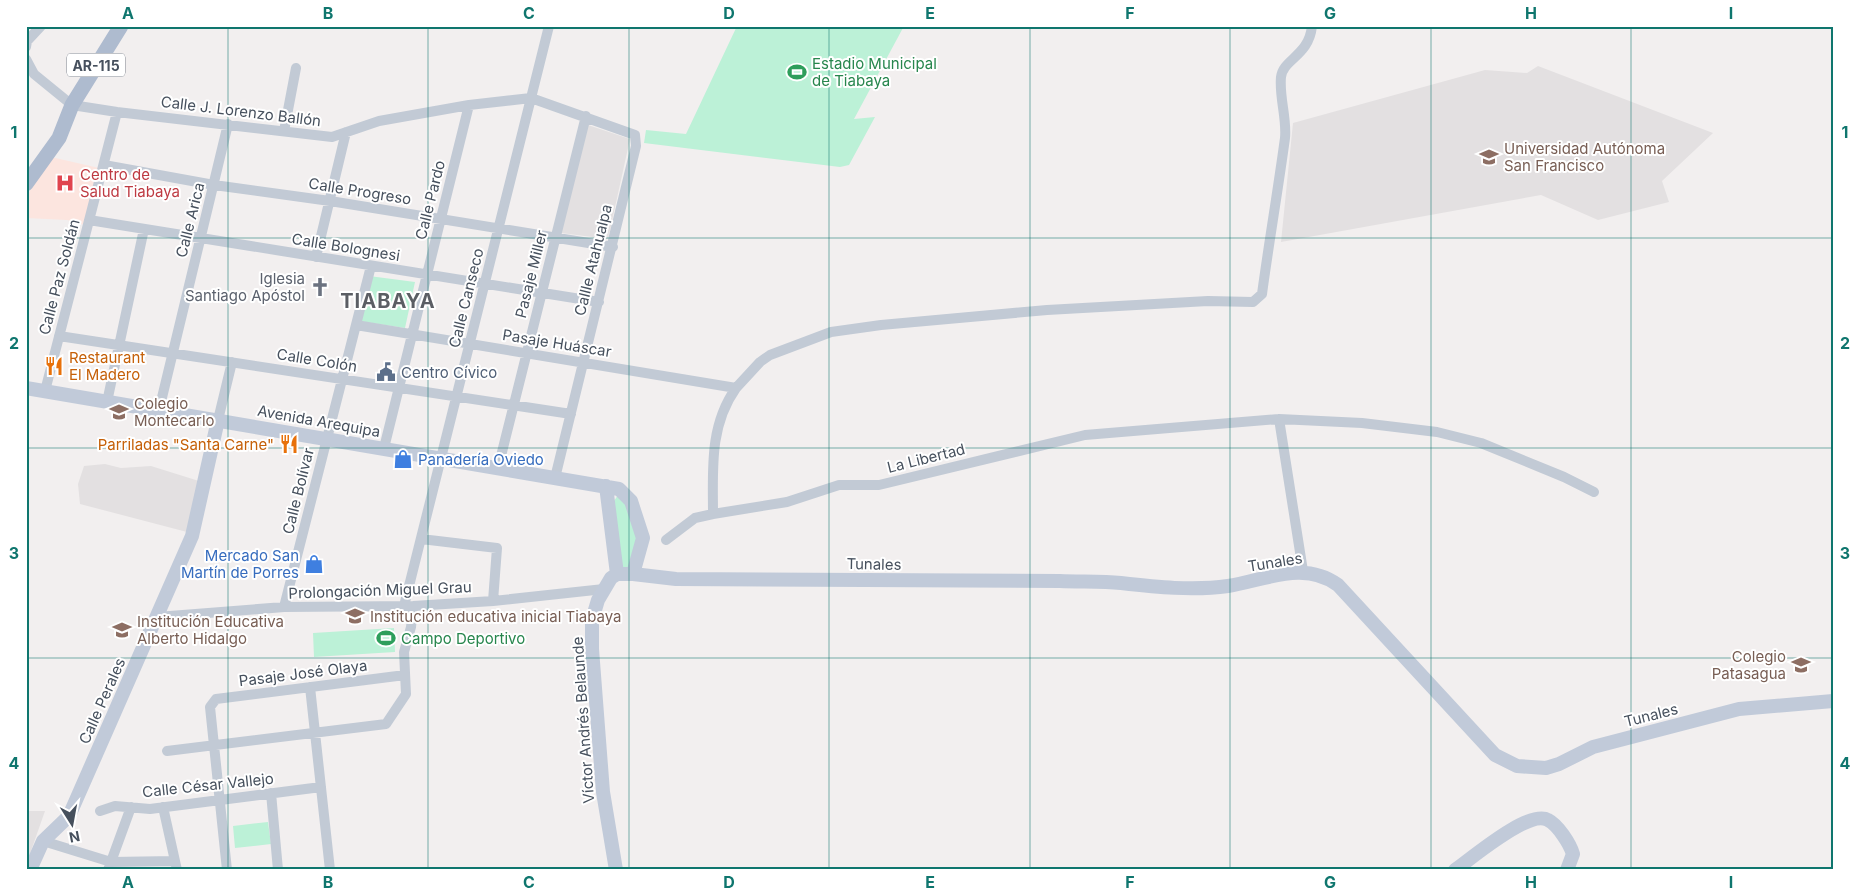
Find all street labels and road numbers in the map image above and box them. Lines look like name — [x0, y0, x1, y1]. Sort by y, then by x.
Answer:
road number: AR-115 — [67, 54, 125, 76]
street label: Calle J. Lorenzo Ballón — [160, 92, 322, 130]
street label: Calle Pardo — [411, 158, 449, 242]
street label: Calle Progreso — [307, 173, 413, 209]
street label: Calle Arica — [172, 181, 208, 259]
street label: Callle Atahualpa — [570, 202, 616, 318]
street label: Calle Paz Soldán — [34, 217, 84, 337]
street label: Pasaje Miller — [511, 228, 551, 320]
street label: Calle Bolognesi — [290, 229, 402, 265]
street label: Calle Canseco — [444, 246, 488, 350]
street label: Pasaje Huáscar — [501, 325, 613, 361]
street label: Calle Colón — [275, 344, 359, 376]
street label: Avenida Arequipa — [256, 401, 382, 441]
street label: La Libertad — [885, 439, 967, 477]
street label: Calle Bolívar — [278, 446, 318, 536]
street label: Tunales — [1246, 548, 1304, 576]
street label: Tunales — [846, 554, 902, 574]
street label: Prolongación Miguel Grau — [288, 577, 472, 603]
street label: Víctor Andrés Belaunde — [568, 636, 598, 804]
street label: Calle Perales — [75, 655, 129, 747]
street label: Pasaje José Olaya — [238, 656, 368, 690]
street label: Tunales — [1622, 699, 1680, 731]
street label: Calle César Vallejo — [141, 769, 275, 801]

